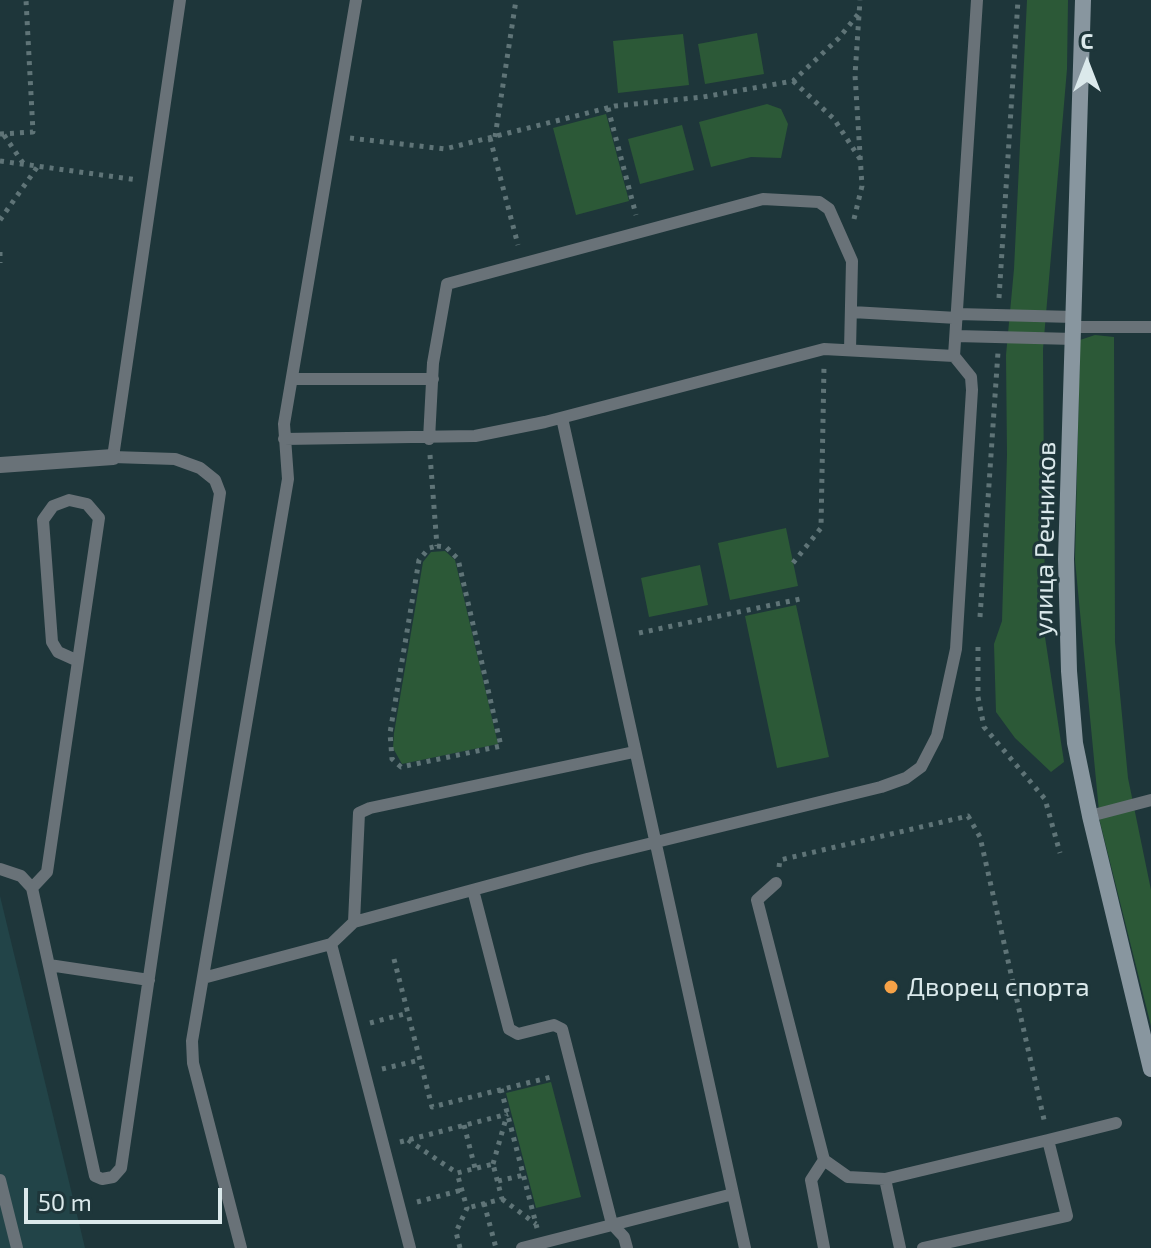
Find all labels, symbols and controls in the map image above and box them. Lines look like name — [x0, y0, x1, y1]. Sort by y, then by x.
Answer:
north arrow — [1047, 24, 1127, 104]
text: С — [1081, 27, 1093, 53]
street label: улица Речников — [1028, 441, 1062, 637]
place label: Дворец спорта — [907, 971, 1090, 1003]
marker: Дворец спорта — [882, 978, 900, 996]
scale bar — [28, 1172, 226, 1222]
text: 50 m — [38, 1187, 92, 1216]

